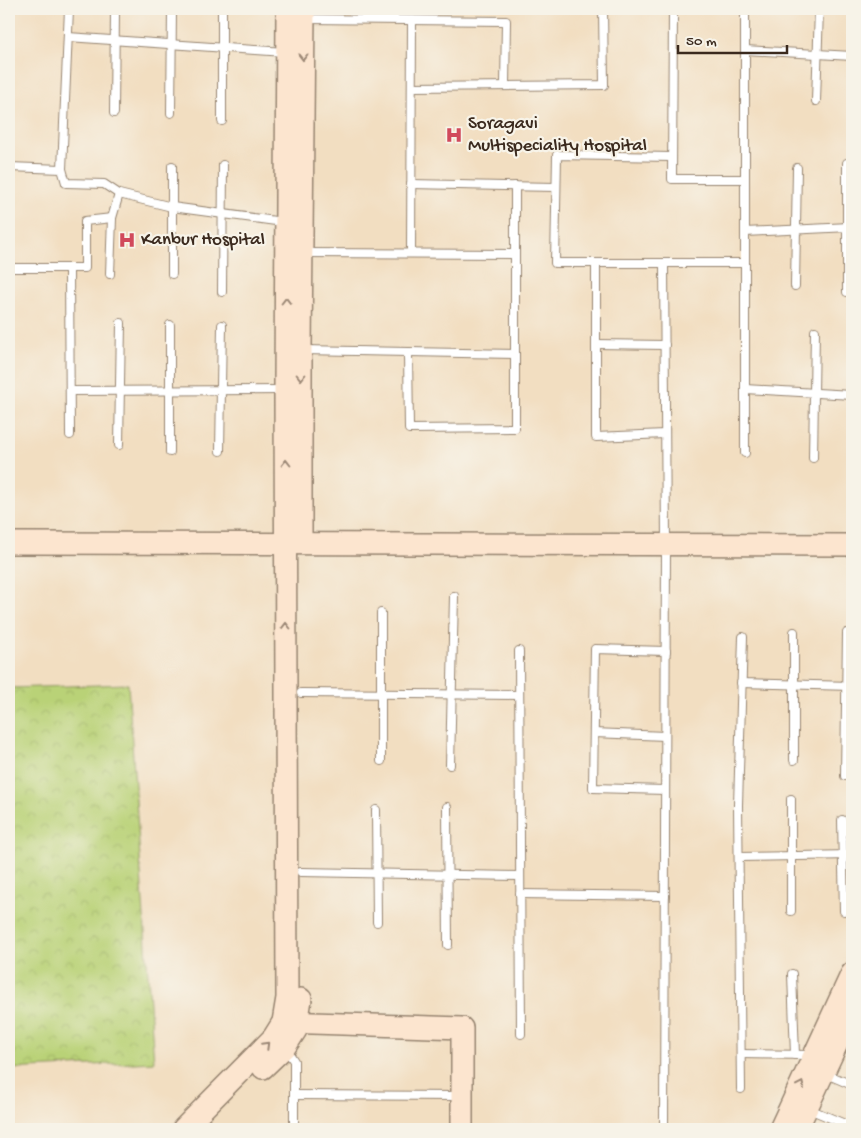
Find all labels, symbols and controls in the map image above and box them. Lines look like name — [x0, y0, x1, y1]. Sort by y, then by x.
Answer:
scale bar — [678, 22, 787, 54]
text: 50 m — [686, 33, 717, 51]
one-way arrow — [298, 54, 308, 62]
place label: Soragavi Multispeciality Hospital — [468, 113, 647, 158]
hospital icon: Soragavi Multispeciality Hospital — [444, 125, 464, 145]
place label: Kanbur Hospital — [141, 229, 265, 252]
hospital icon: Kanbur Hospital — [117, 230, 137, 250]
one-way arrow — [281, 296, 291, 304]
one-way arrow — [296, 374, 306, 382]
one-way arrow — [281, 459, 291, 466]
one-way arrow — [281, 621, 291, 629]
one-way arrow — [261, 1042, 270, 1051]
one-way arrow — [794, 1081, 805, 1090]

